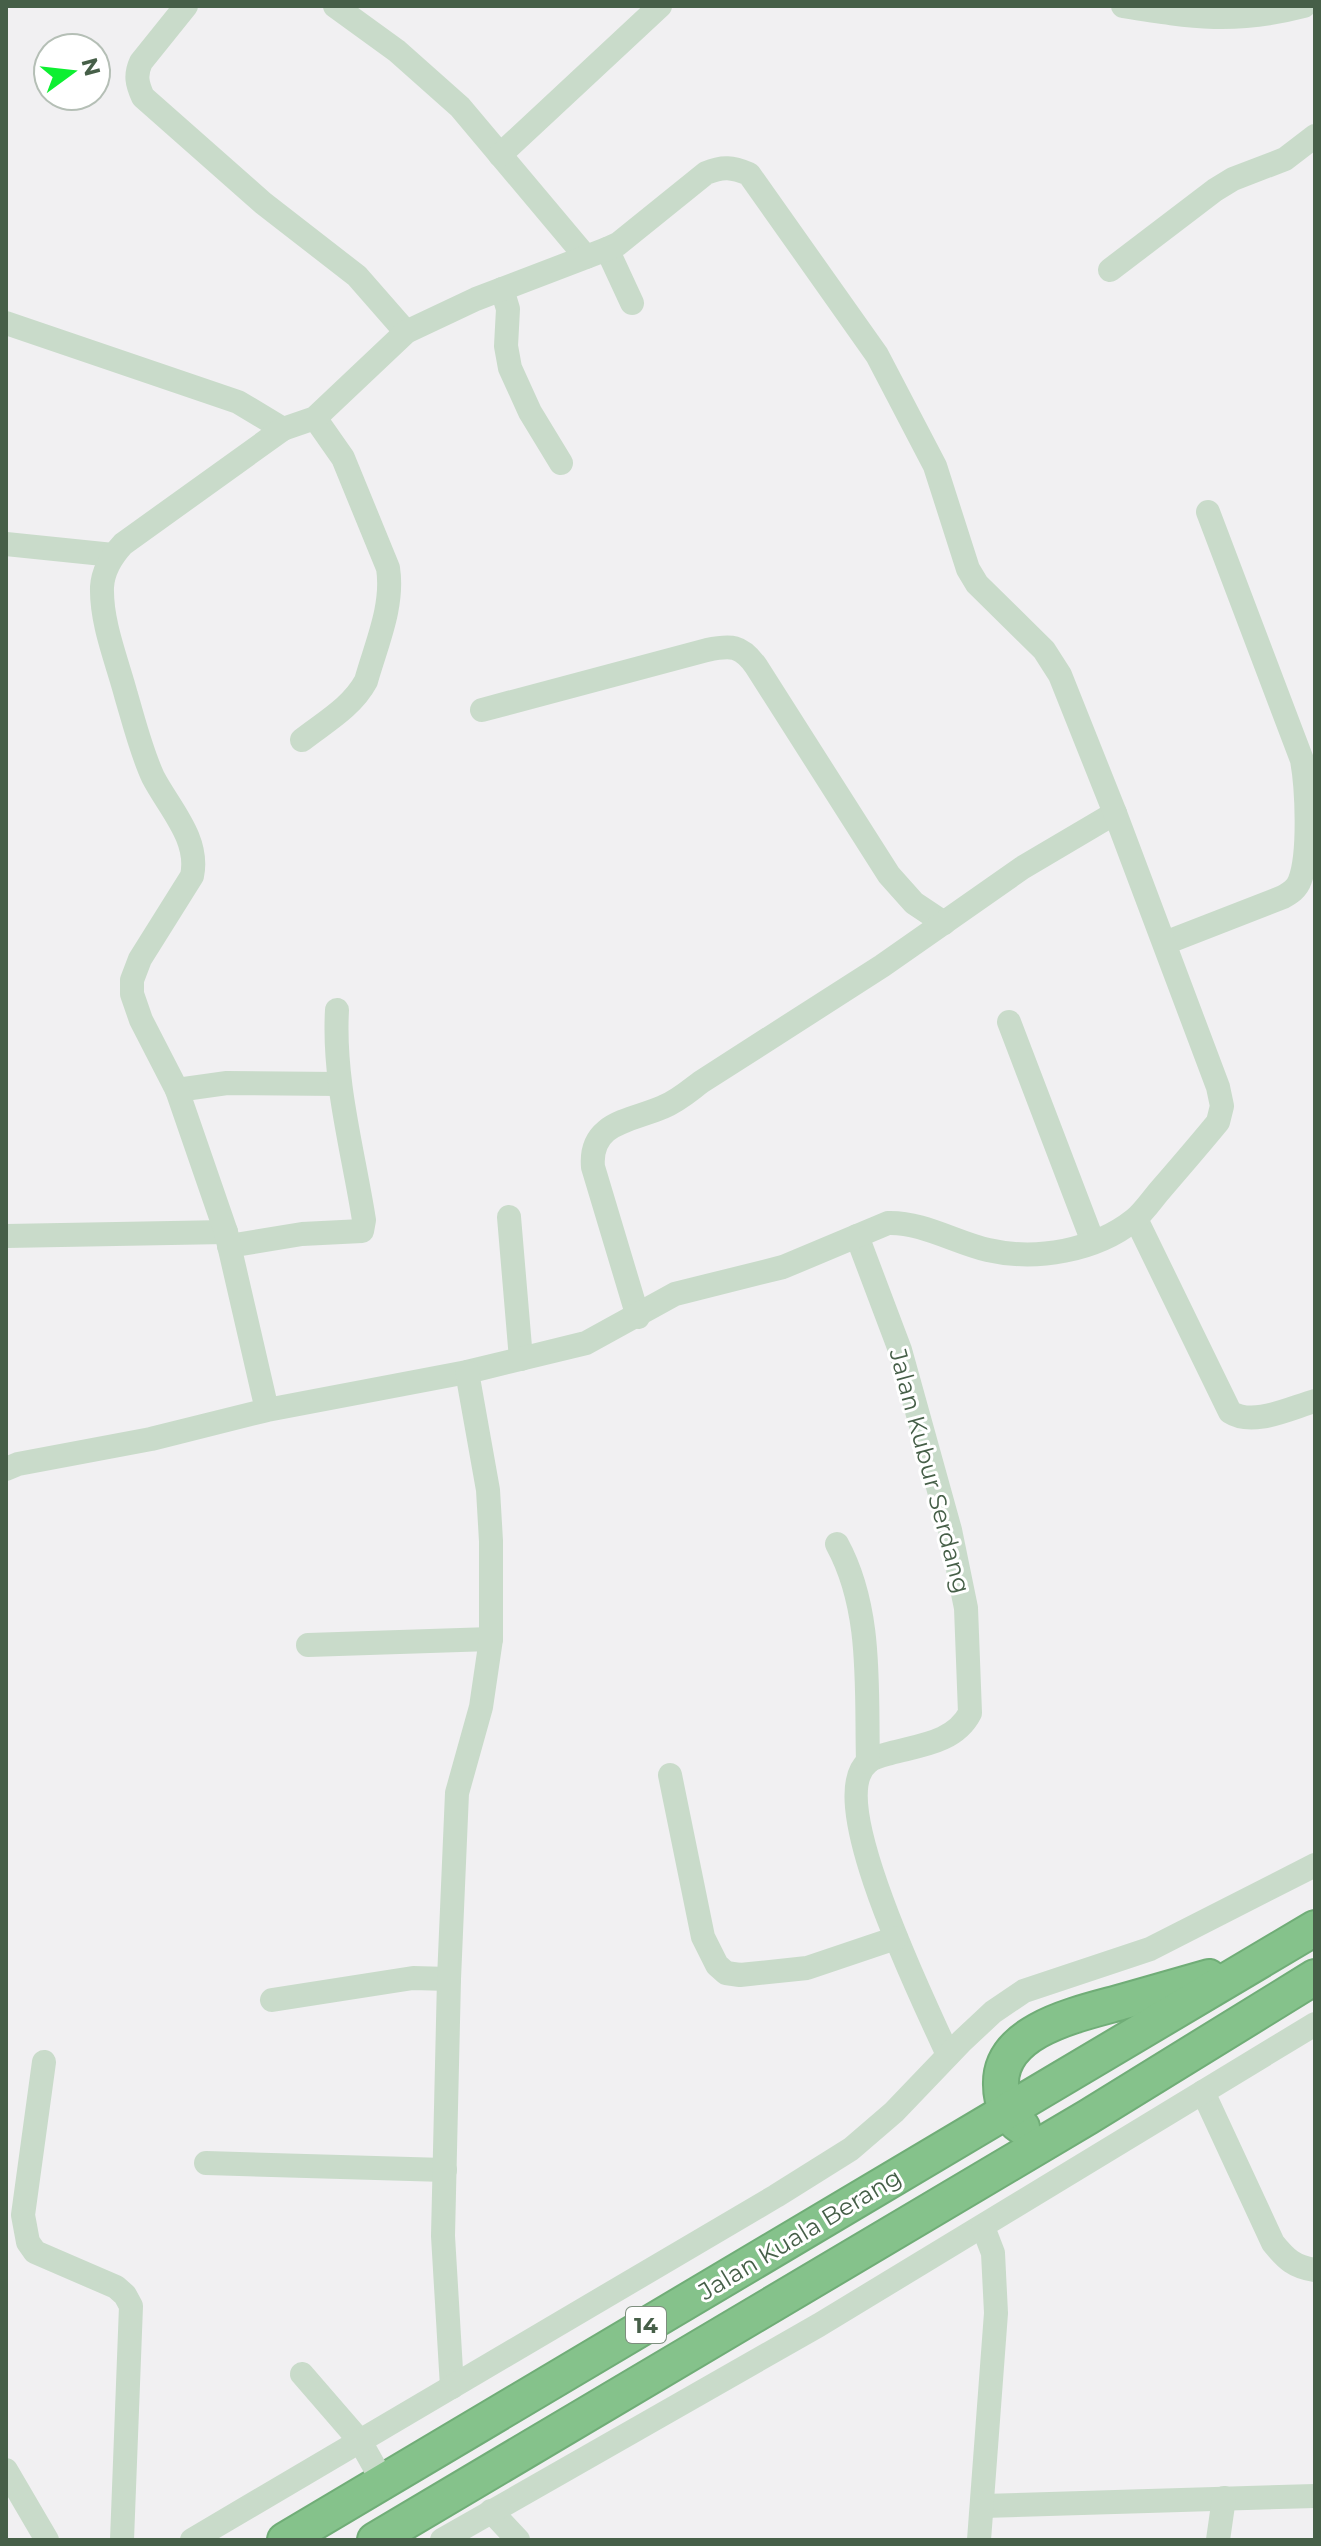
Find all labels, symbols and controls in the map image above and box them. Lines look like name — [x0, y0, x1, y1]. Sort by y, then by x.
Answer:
north arrow — [32, 32, 112, 112]
text: N — [75, 55, 106, 79]
street label: Jalan Kubur Serdang — [883, 1345, 977, 1596]
street label: Jalan Kuala Berang — [693, 2162, 907, 2306]
road number: 14 — [626, 2307, 666, 2343]

